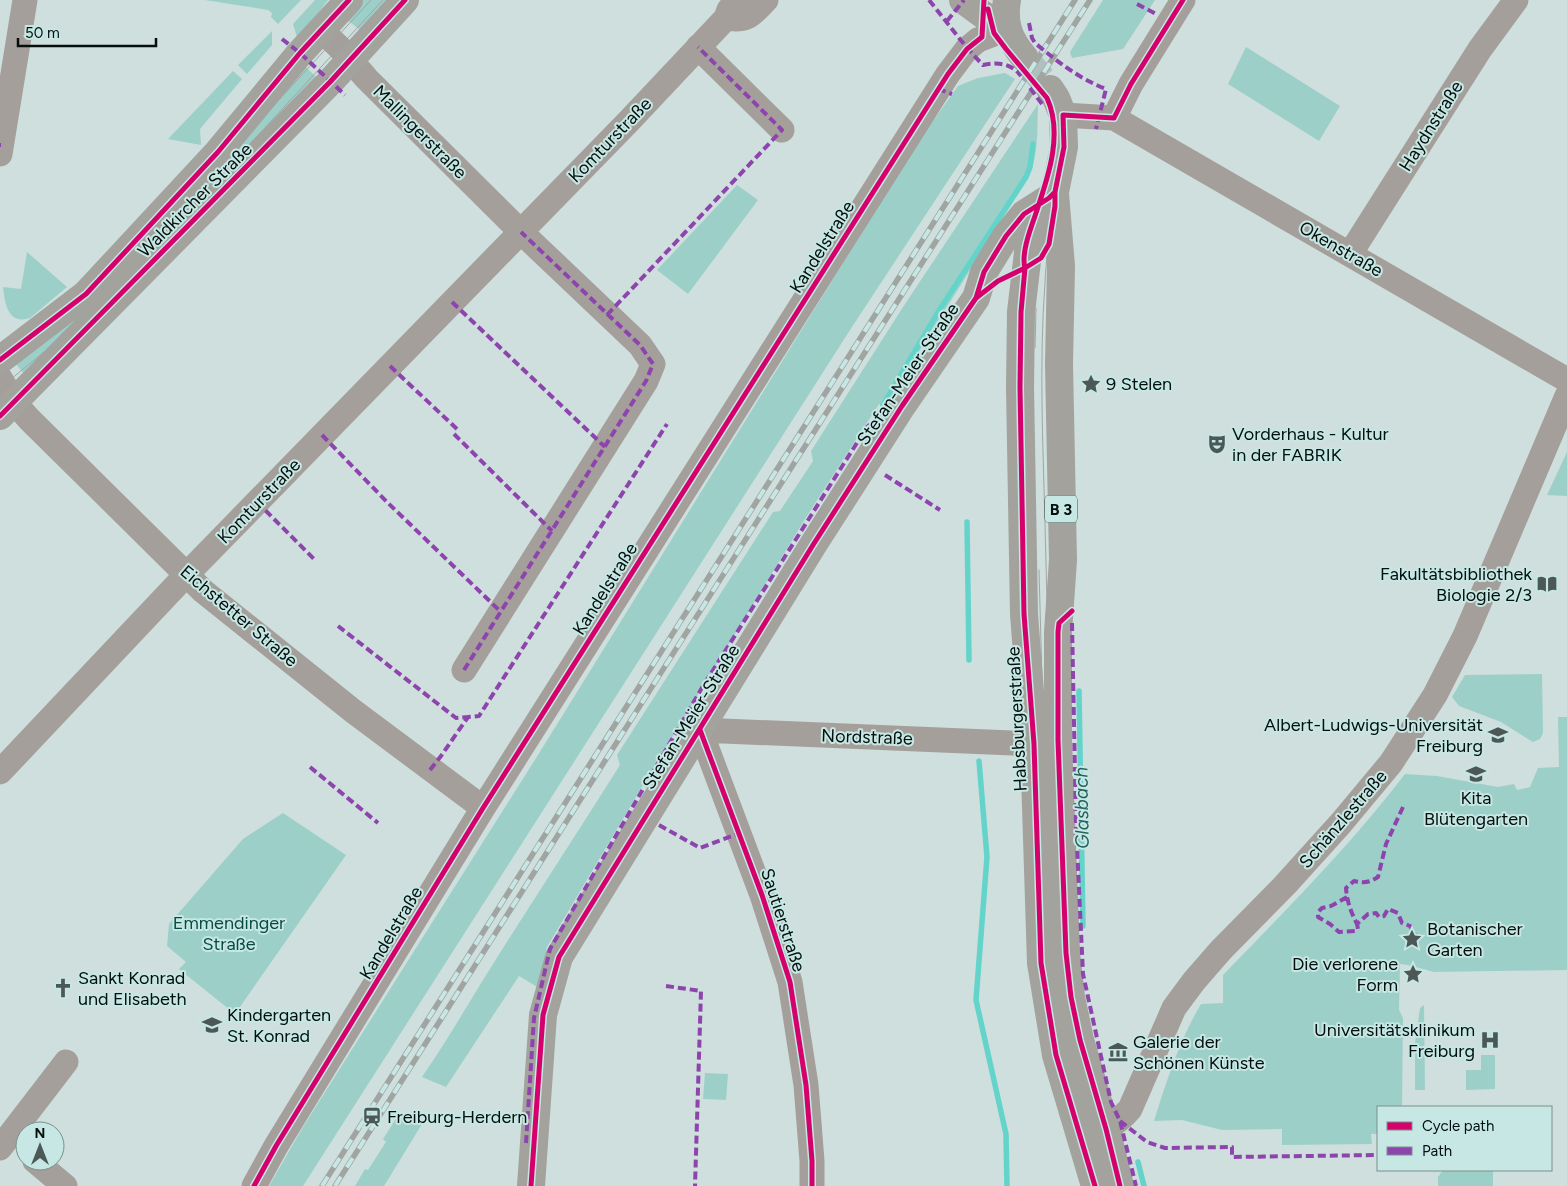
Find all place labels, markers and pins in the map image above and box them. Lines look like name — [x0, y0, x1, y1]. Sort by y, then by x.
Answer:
place icon: 9 Stelen — [1080, 373, 1102, 395]
place label: 9 Stelen — [1106, 373, 1172, 395]
place label: Vorderhaus - Kultur in der FABRIK — [1232, 423, 1389, 466]
theatre icon: Vorderhaus - Kultur in der FABRIK — [1206, 433, 1228, 455]
place label: Fakultätsbibliothek Biologie 2/3 — [1380, 563, 1532, 606]
library icon: Fakultätsbibliothek Biologie 2/3 — [1536, 573, 1558, 595]
place label: Albert-Ludwigs-Universität Freiburg — [1264, 714, 1483, 757]
school or university icon: Albert-Ludwigs-Universität Freiburg — [1487, 724, 1509, 746]
school or university icon: Kita Blütengarten — [1465, 763, 1487, 785]
place label: Kita Blütengarten — [1424, 787, 1528, 830]
place label: Botanischer Garten — [1427, 918, 1523, 961]
place icon: Botanischer Garten — [1401, 928, 1423, 950]
place label: Die verlorene Form — [1292, 953, 1398, 996]
place icon: Die verlorene Form — [1402, 963, 1424, 985]
place label: Sankt Konrad und Elisabeth — [78, 967, 187, 1010]
church icon: Sankt Konrad und Elisabeth — [52, 977, 74, 999]
place label: Kindergarten St. Konrad — [227, 1004, 331, 1047]
school or university icon: Kindergarten St. Konrad — [201, 1014, 223, 1036]
place label: Universitätsklinikum Freiburg — [1314, 1019, 1475, 1062]
hospital icon: Universitätsklinikum Freiburg — [1479, 1029, 1501, 1051]
place label: Galerie der Schönen Künste — [1133, 1031, 1265, 1074]
museum icon: Galerie der Schönen Künste — [1107, 1041, 1129, 1063]
station icon: Freiburg-Herdern — [361, 1106, 383, 1128]
place label: Freiburg-Herdern — [387, 1106, 527, 1128]

